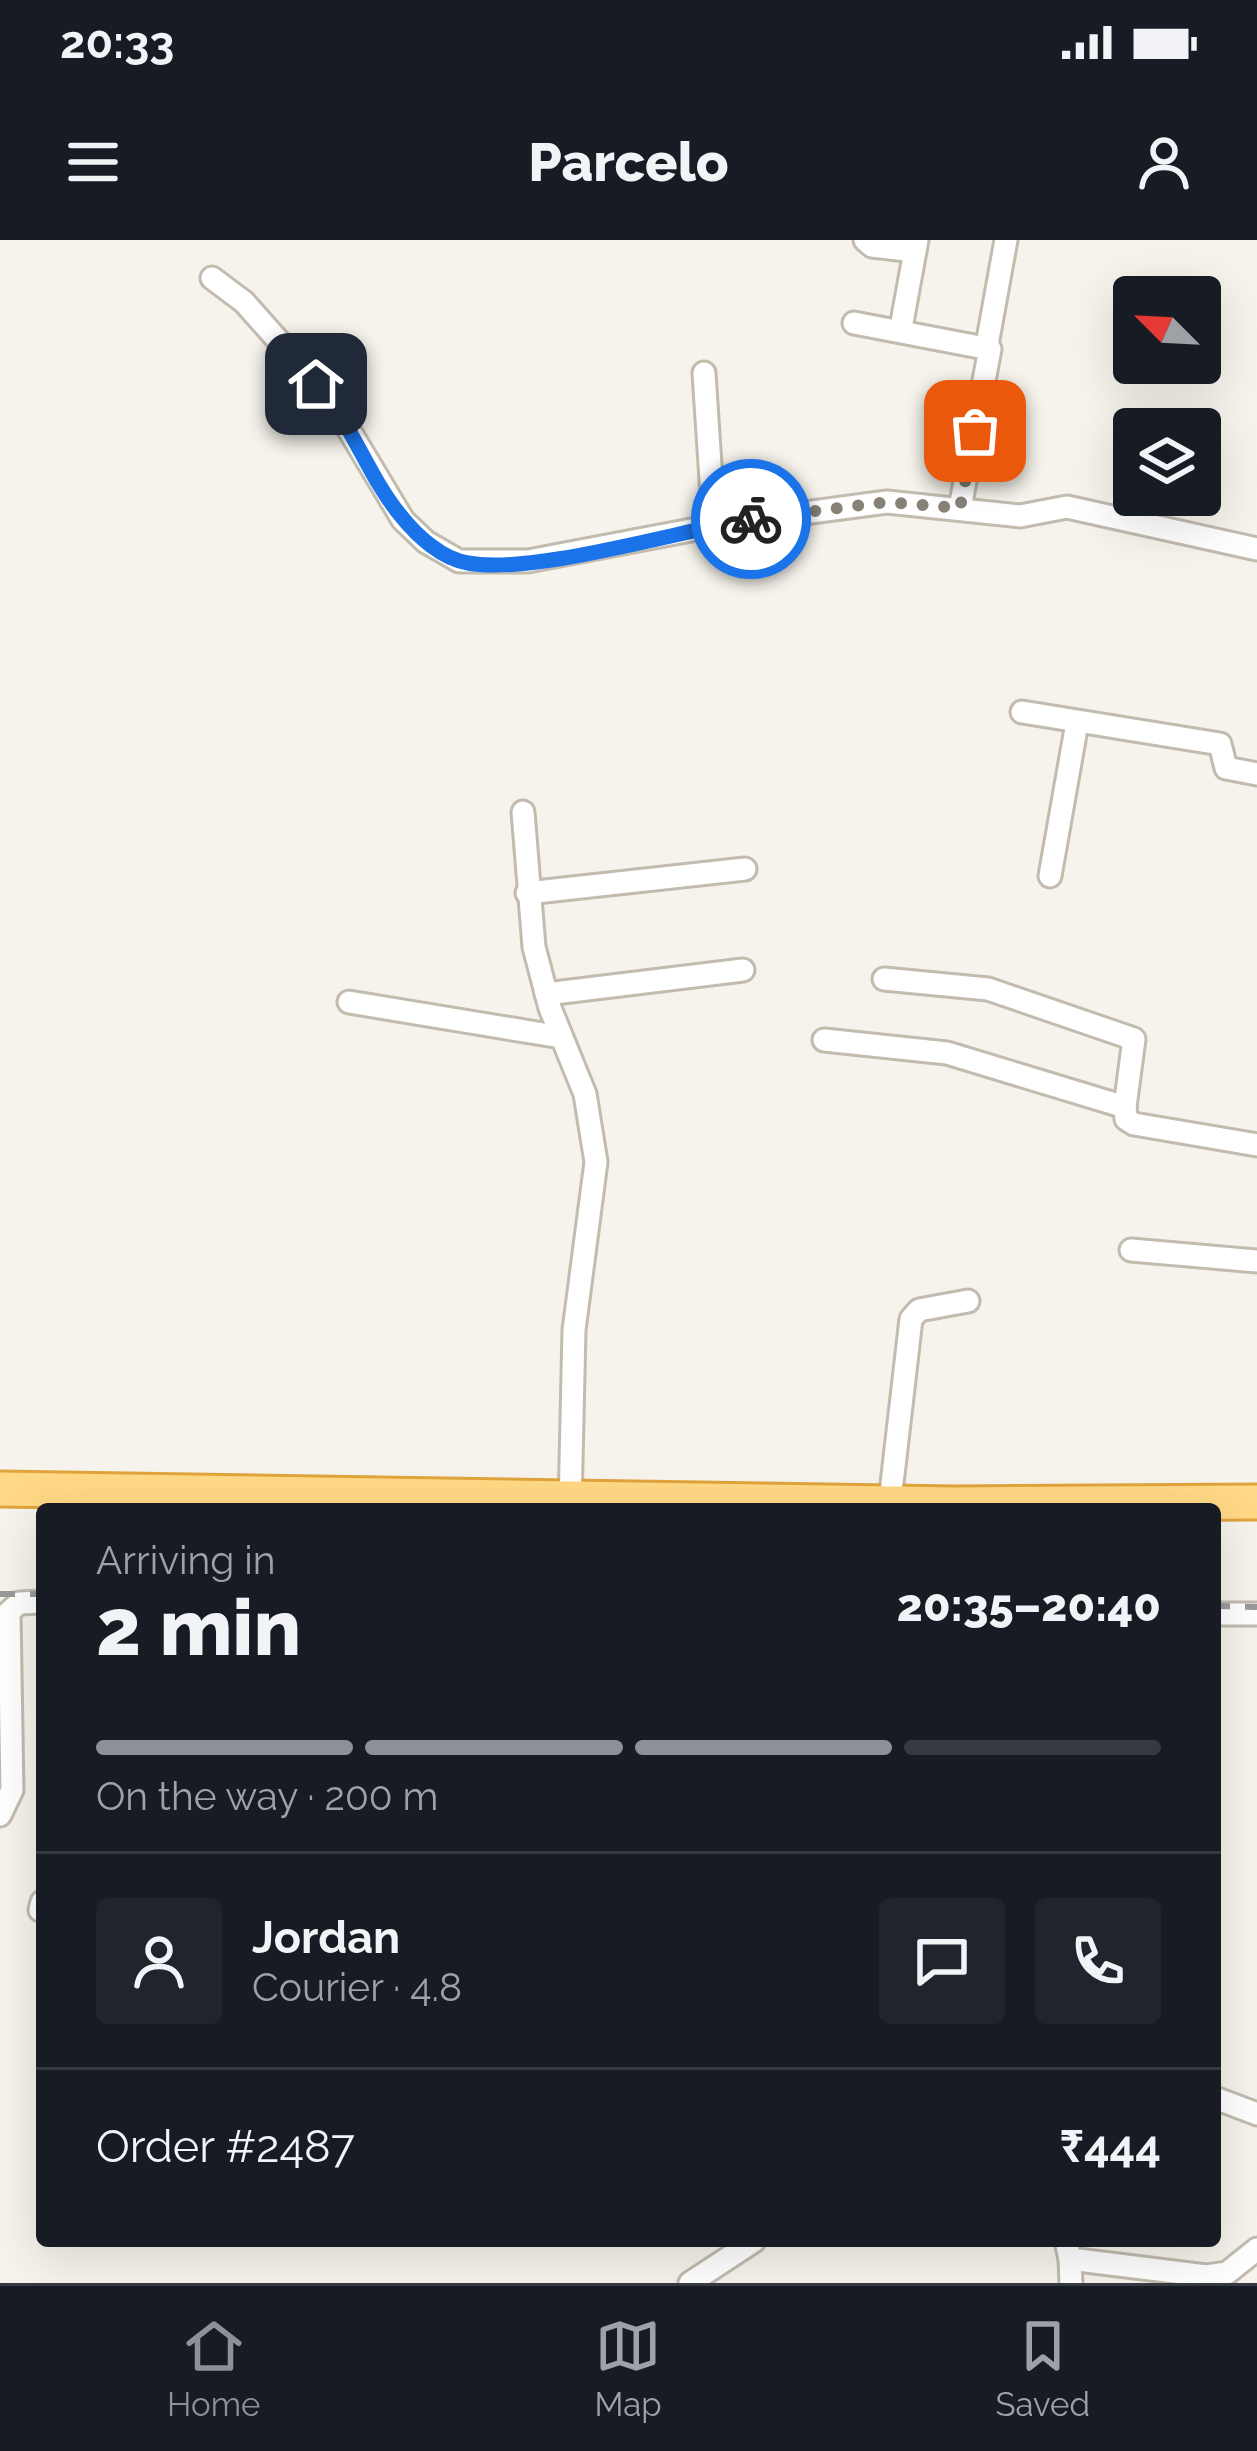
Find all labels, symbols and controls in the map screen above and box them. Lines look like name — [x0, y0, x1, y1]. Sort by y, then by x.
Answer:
text: 20:33 — [60, 16, 174, 69]
icon: menu — [60, 129, 126, 195]
icon: person — [1131, 129, 1197, 195]
text: Parcelo — [528, 130, 729, 194]
north arrow — [1113, 276, 1221, 384]
map controls — [1113, 276, 1221, 516]
pin — [265, 333, 367, 435]
icon: home — [283, 351, 349, 417]
pin — [924, 380, 1026, 482]
icon: bag — [942, 398, 1008, 464]
button: layers — [1113, 408, 1221, 516]
courier — [691, 459, 811, 579]
icon: bike — [718, 486, 784, 552]
text: Arriving in — [96, 1537, 276, 1583]
text: 20:35–20:40 — [897, 1579, 1161, 1632]
text: 2 min — [96, 1582, 301, 1673]
text: On the way · 200 m — [96, 1773, 438, 1819]
button: person — [96, 1898, 222, 2024]
button: chat — [879, 1898, 1005, 2024]
button: phone — [1035, 1898, 1161, 2024]
text: Jordan — [252, 1911, 400, 1964]
text: Courier · 4.8 — [252, 1964, 462, 2010]
text: Order #2487 — [96, 2120, 355, 2173]
text: ₹444 — [1060, 2120, 1161, 2173]
tab: Home — [167, 2313, 260, 2424]
tab: Map — [594, 2313, 662, 2424]
tab: Saved — [996, 2313, 1090, 2424]

